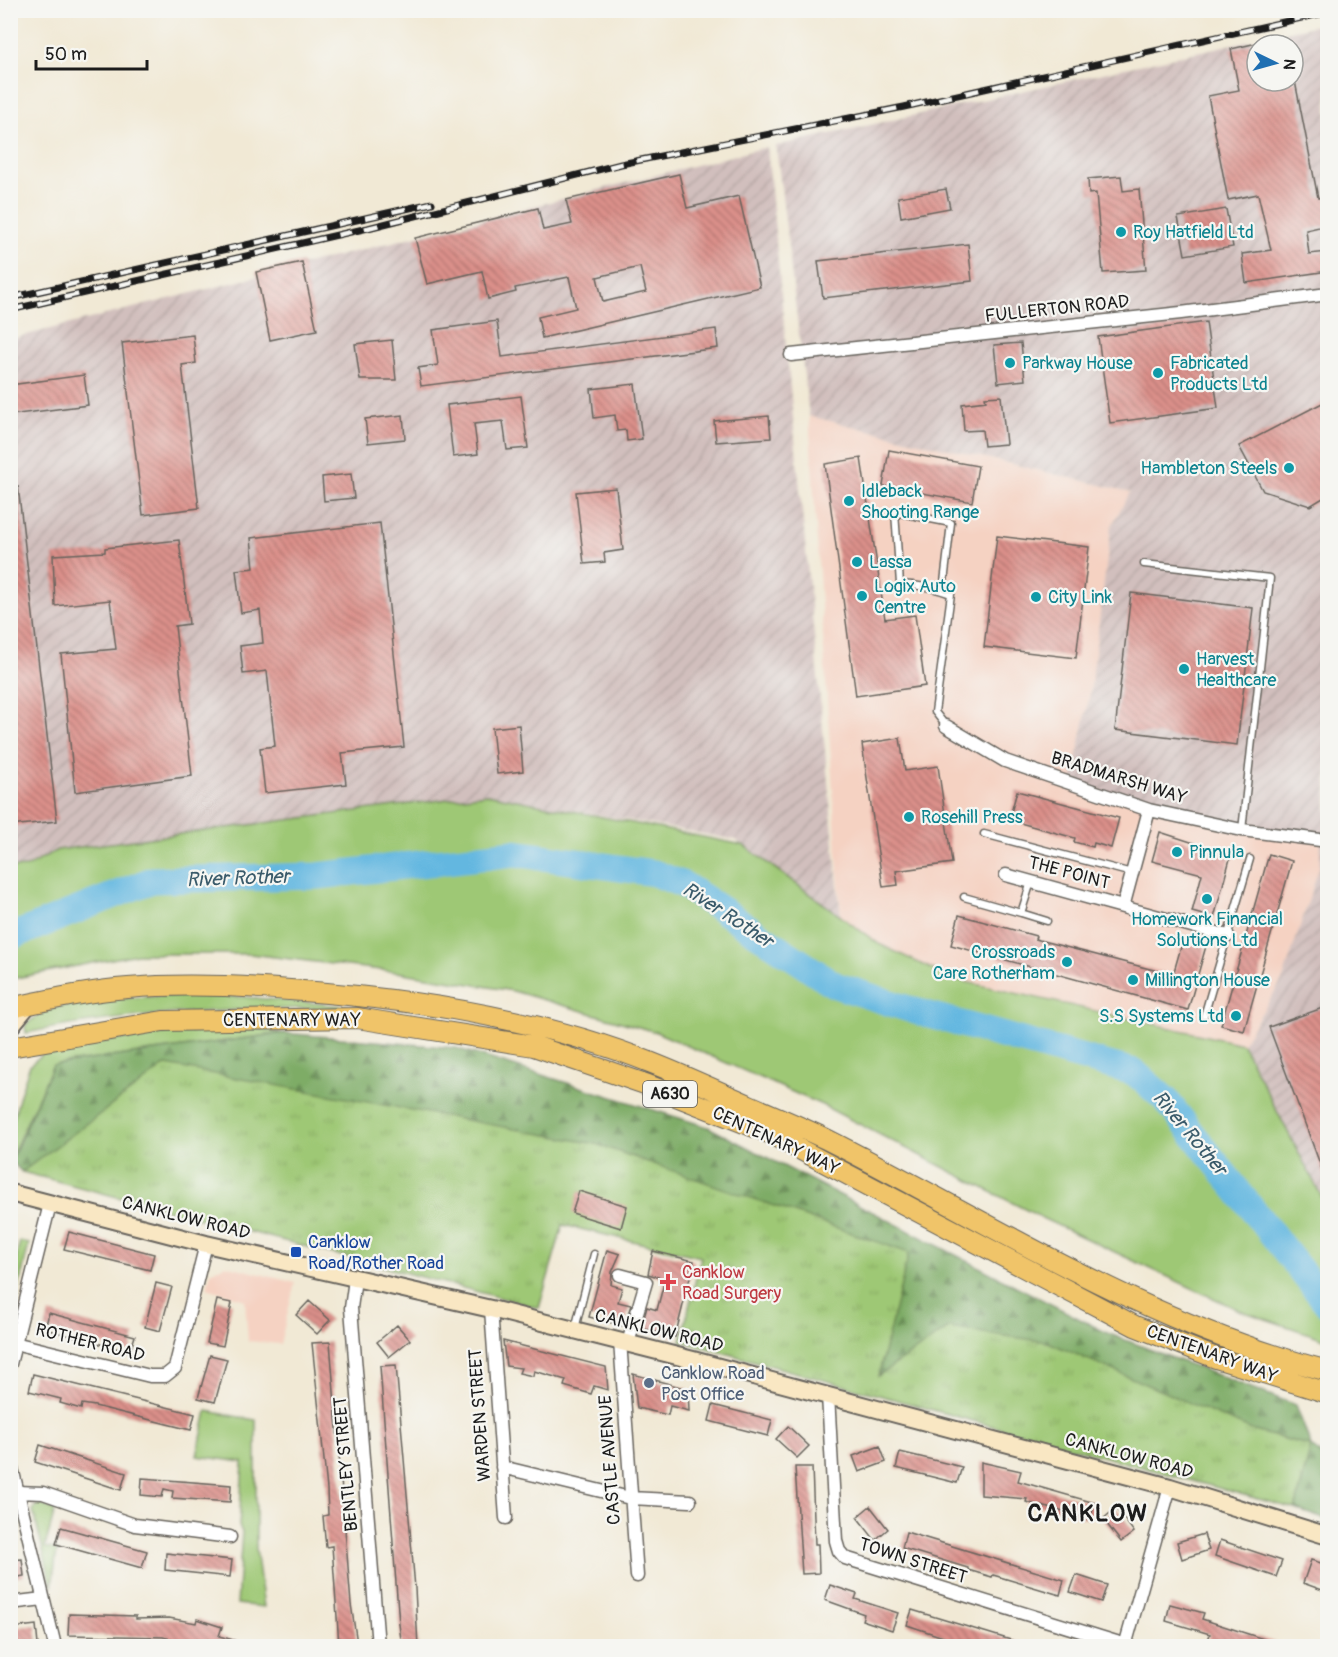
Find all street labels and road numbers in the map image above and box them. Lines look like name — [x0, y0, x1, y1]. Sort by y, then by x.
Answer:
street label: FULLERTON ROAD — [984, 290, 1130, 328]
street label: BRADMARSH WAY — [1048, 746, 1190, 810]
street label: THE POINT — [1026, 851, 1112, 895]
street label: CENTENARY WAY — [223, 1009, 361, 1032]
road number: A630 — [643, 1081, 697, 1107]
street label: CENTENARY WAY — [709, 1101, 844, 1181]
street label: CANKLOW ROAD — [119, 1191, 253, 1245]
street label: CANKLOW ROAD — [592, 1304, 726, 1358]
street label: ROTHER ROAD — [33, 1318, 147, 1368]
street label: CENTENARY WAY — [1143, 1320, 1281, 1389]
street label: WARDEN STREET — [464, 1348, 496, 1482]
street label: CASTLE AVENUE — [594, 1394, 626, 1526]
street label: BENTLEY STREET — [329, 1395, 363, 1533]
street label: CANKLOW ROAD — [1063, 1428, 1195, 1484]
street label: TOWN STREET — [856, 1533, 970, 1589]

